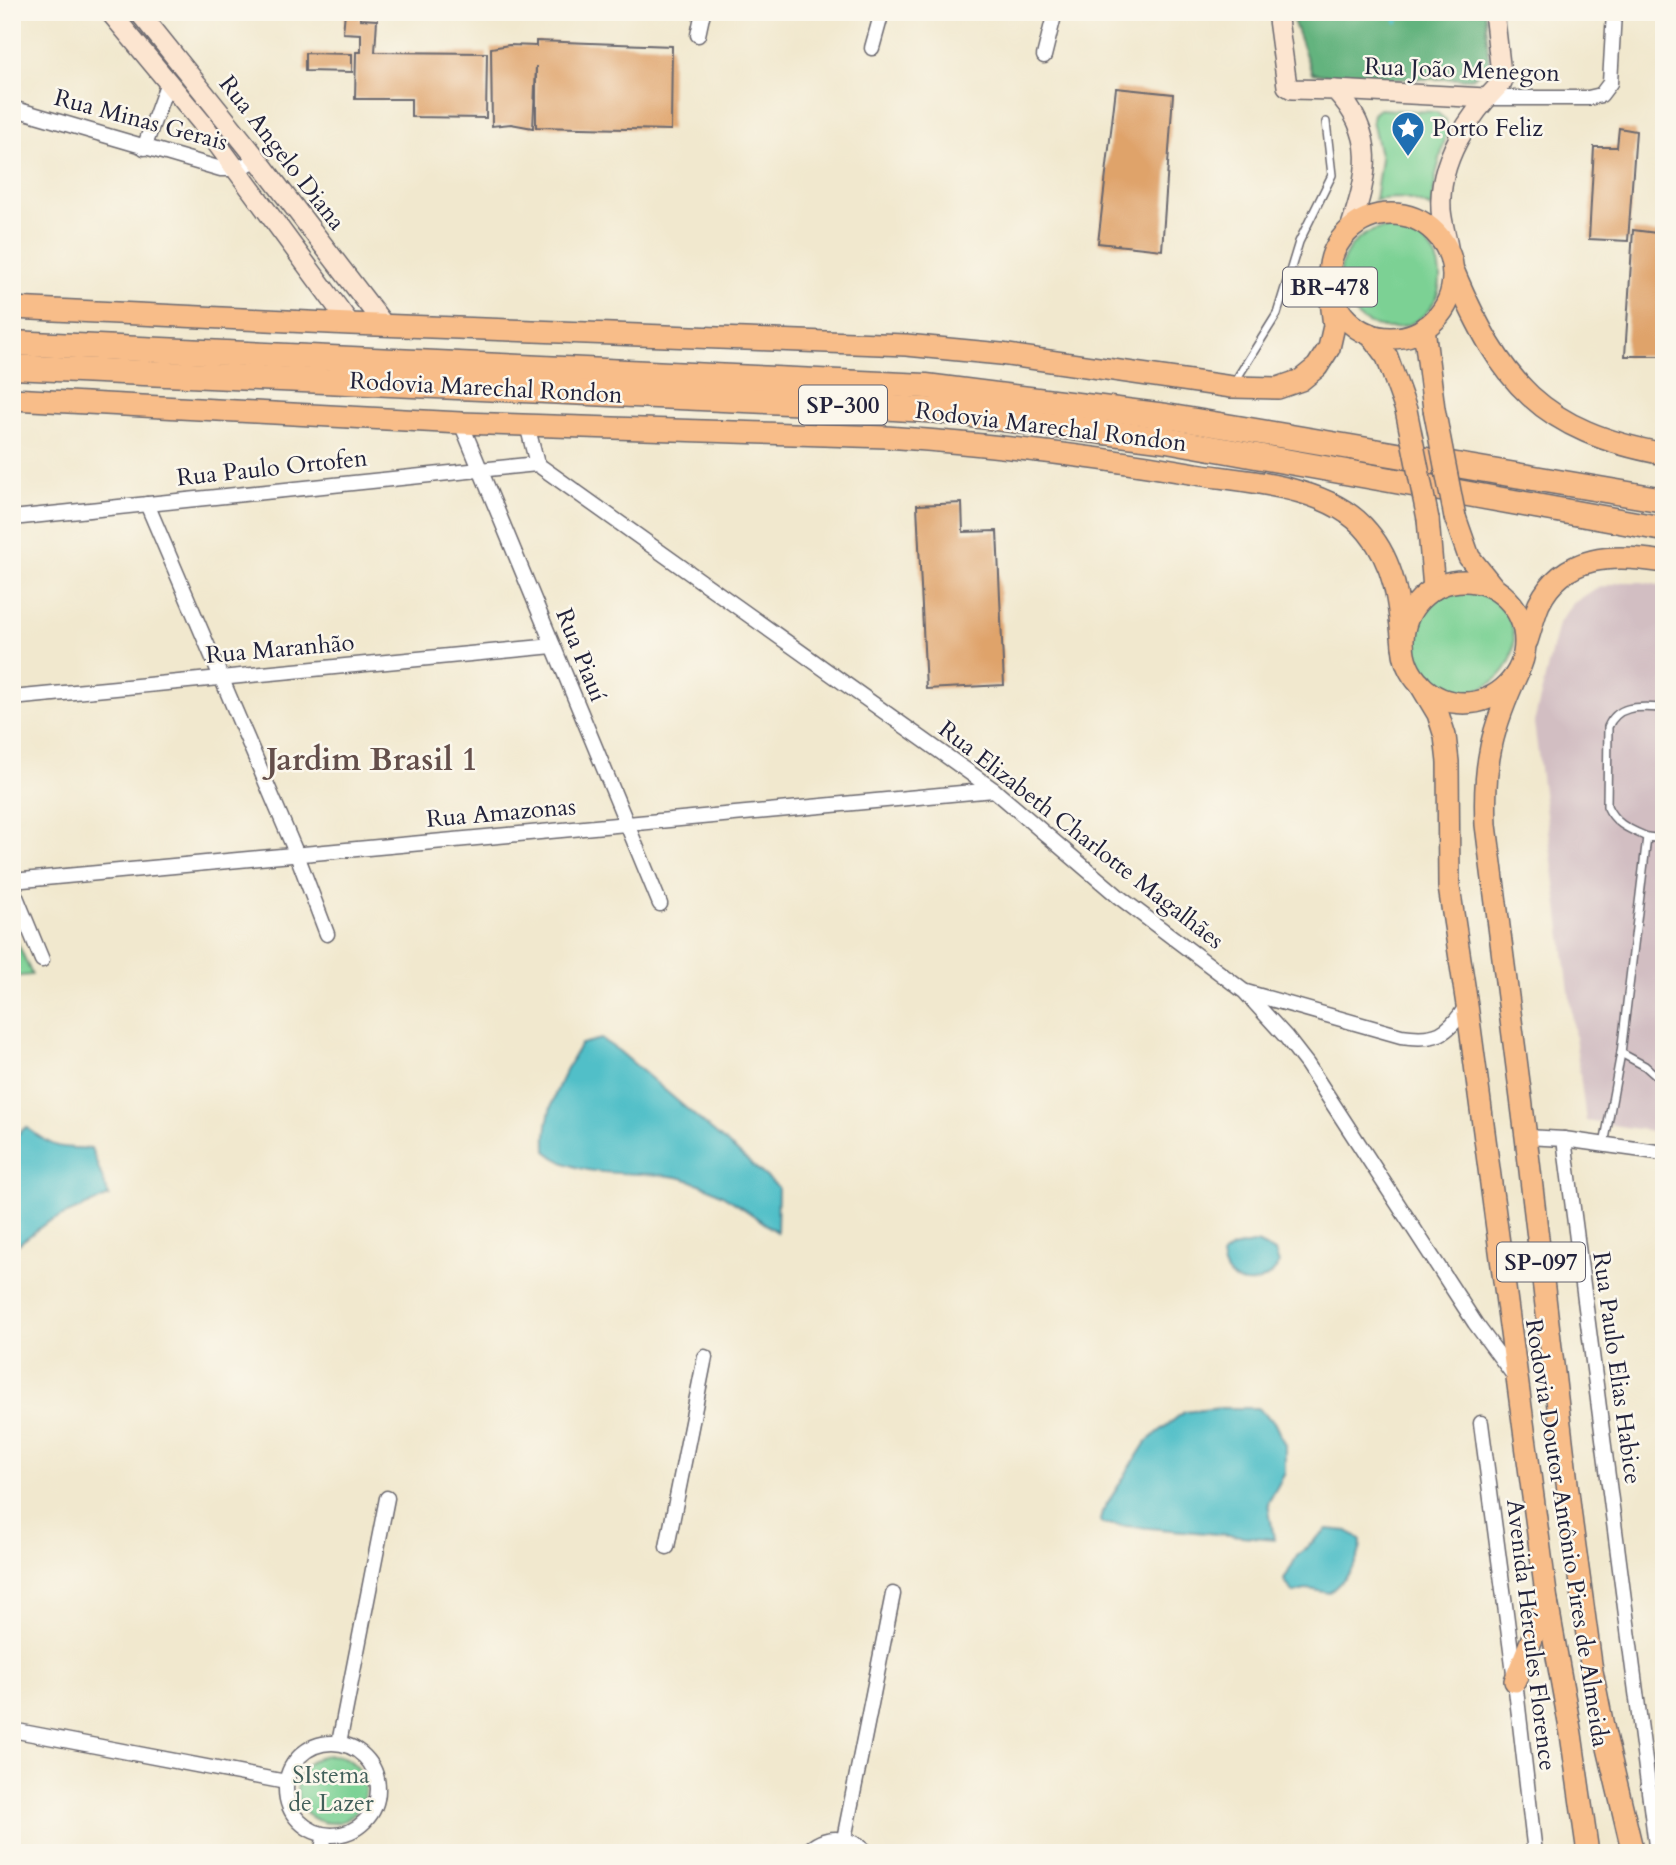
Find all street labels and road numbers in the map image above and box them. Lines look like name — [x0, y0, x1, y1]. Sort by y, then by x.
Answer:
street label: Rua João Menegon — [1364, 50, 1561, 90]
street label: Rua Angelo Diana — [211, 69, 353, 238]
street label: Rua Minas Gerais — [51, 81, 231, 159]
road number: BR-478 — [1283, 268, 1377, 306]
street label: Rodovia Marechal Rondon — [349, 364, 624, 412]
road number: SP-300 — [799, 386, 887, 424]
street label: Rodovia Marechal Rondon — [913, 394, 1189, 460]
street label: Rua Paulo Ortofen — [175, 442, 369, 494]
street label: Rua Piauí — [547, 603, 615, 707]
street label: Rua Maranhão — [204, 626, 356, 672]
street label: Rua Elizabeth Charlotte Magalhães — [931, 713, 1231, 957]
street label: Rua Amazonas — [425, 790, 577, 836]
road number: SP-097 — [1497, 1242, 1585, 1282]
street label: Rua Paulo Elias Habice — [1584, 1250, 1650, 1486]
street label: Rodovia Doutor Antônio Pires de Almeida — [1517, 1317, 1617, 1750]
street label: Avenida Hércules Florence — [1498, 1497, 1564, 1773]

